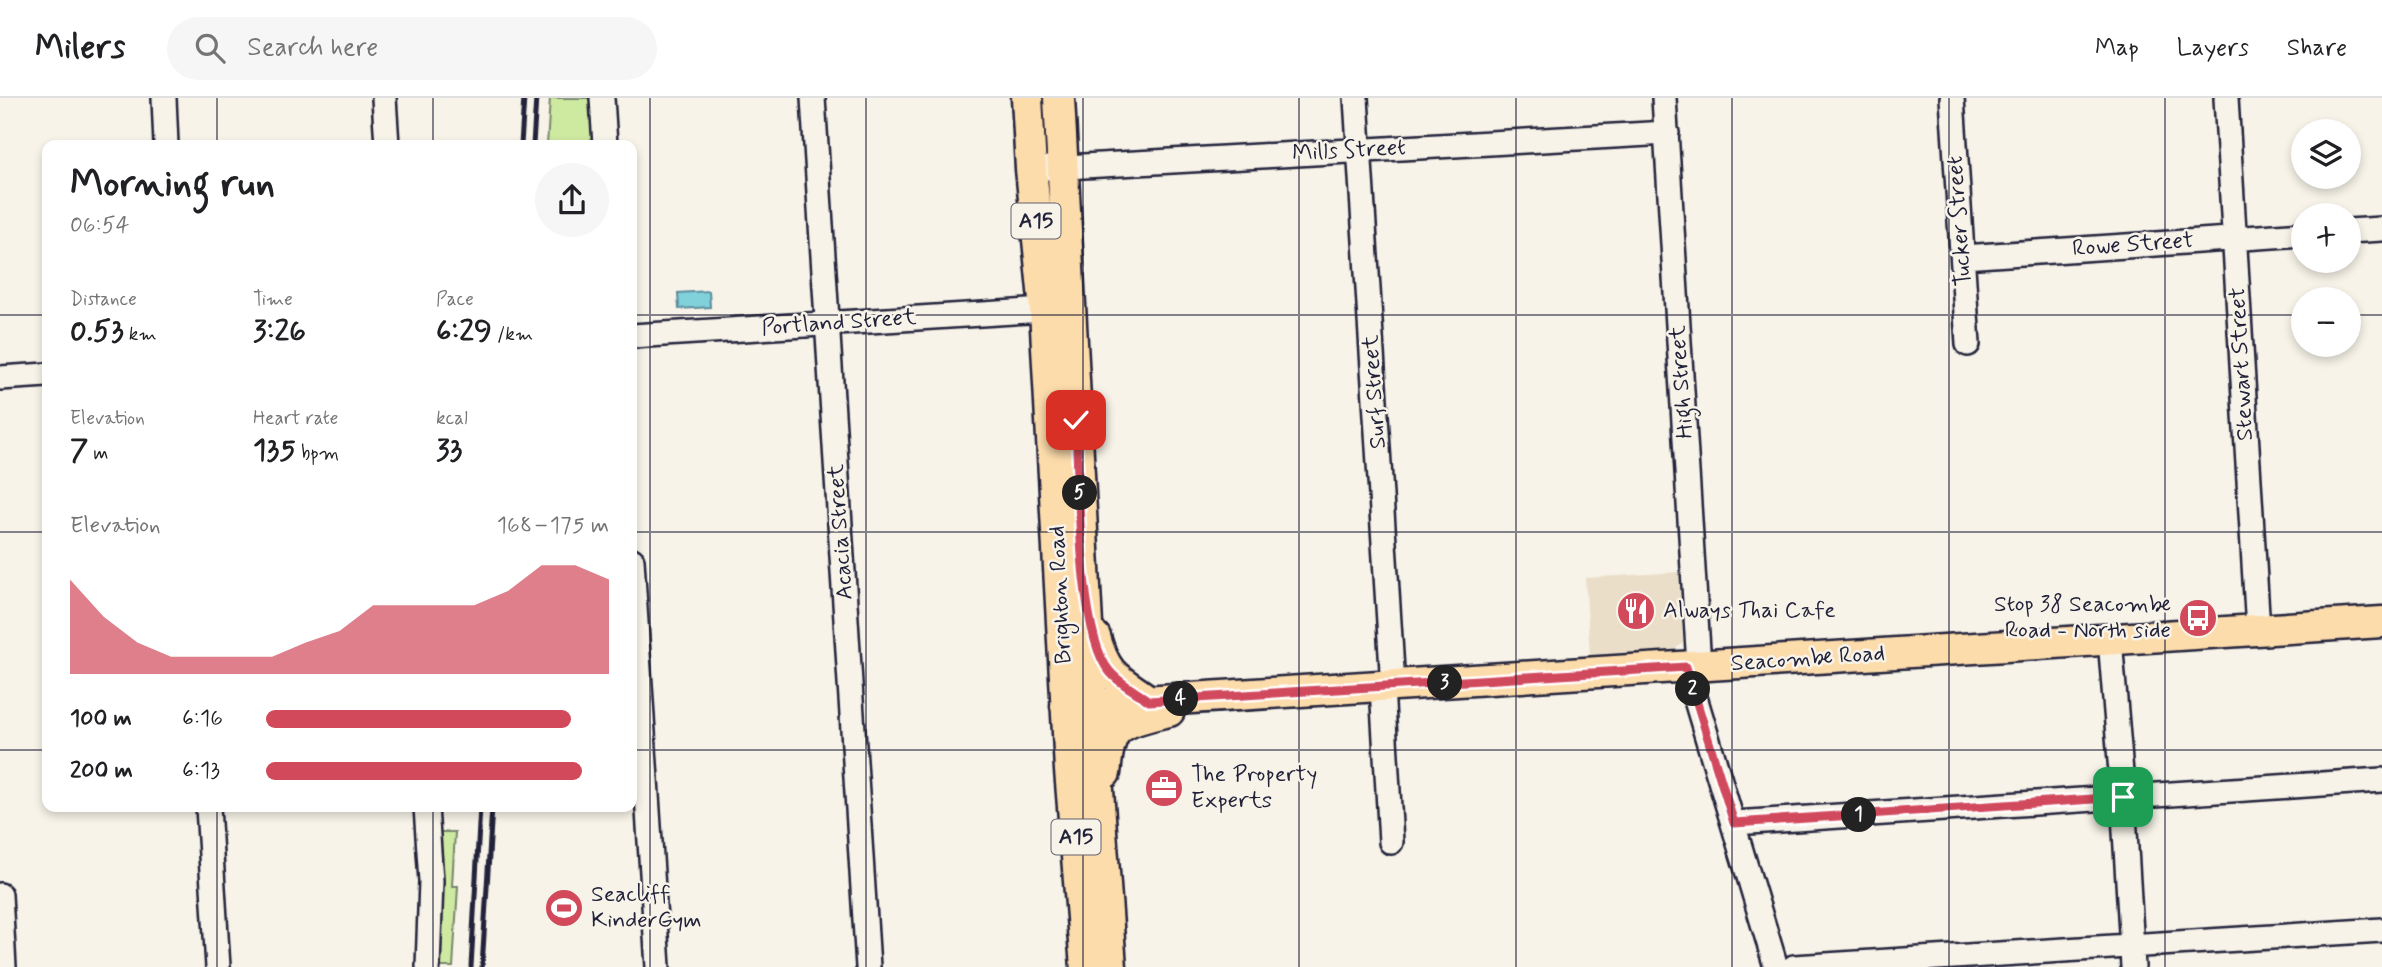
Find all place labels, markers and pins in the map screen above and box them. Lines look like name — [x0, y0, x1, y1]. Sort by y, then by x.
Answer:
pin — [1046, 390, 1106, 450]
pin: 5 — [1062, 476, 1098, 510]
restaurant icon: Always Thai Cafe — [1615, 590, 1657, 632]
place label: Stop 38 Seacombe Road - North side — [1994, 590, 2171, 646]
place label: Always Thai Cafe — [1663, 596, 1836, 626]
bus stop icon: Stop 38 Seacombe Road - North side — [2177, 597, 2219, 639]
pin: 3 — [1428, 666, 1462, 700]
pin: 2 — [1676, 672, 1710, 706]
pin: 4 — [1164, 682, 1198, 716]
place label: The Property Experts — [1191, 760, 1317, 816]
office icon: The Property Experts — [1143, 767, 1185, 809]
pin — [2093, 767, 2153, 827]
pin: 1 — [1842, 798, 1876, 832]
place label: Seacliff KinderGym — [591, 880, 702, 936]
sports icon: Seacliff KinderGym — [543, 887, 585, 929]

